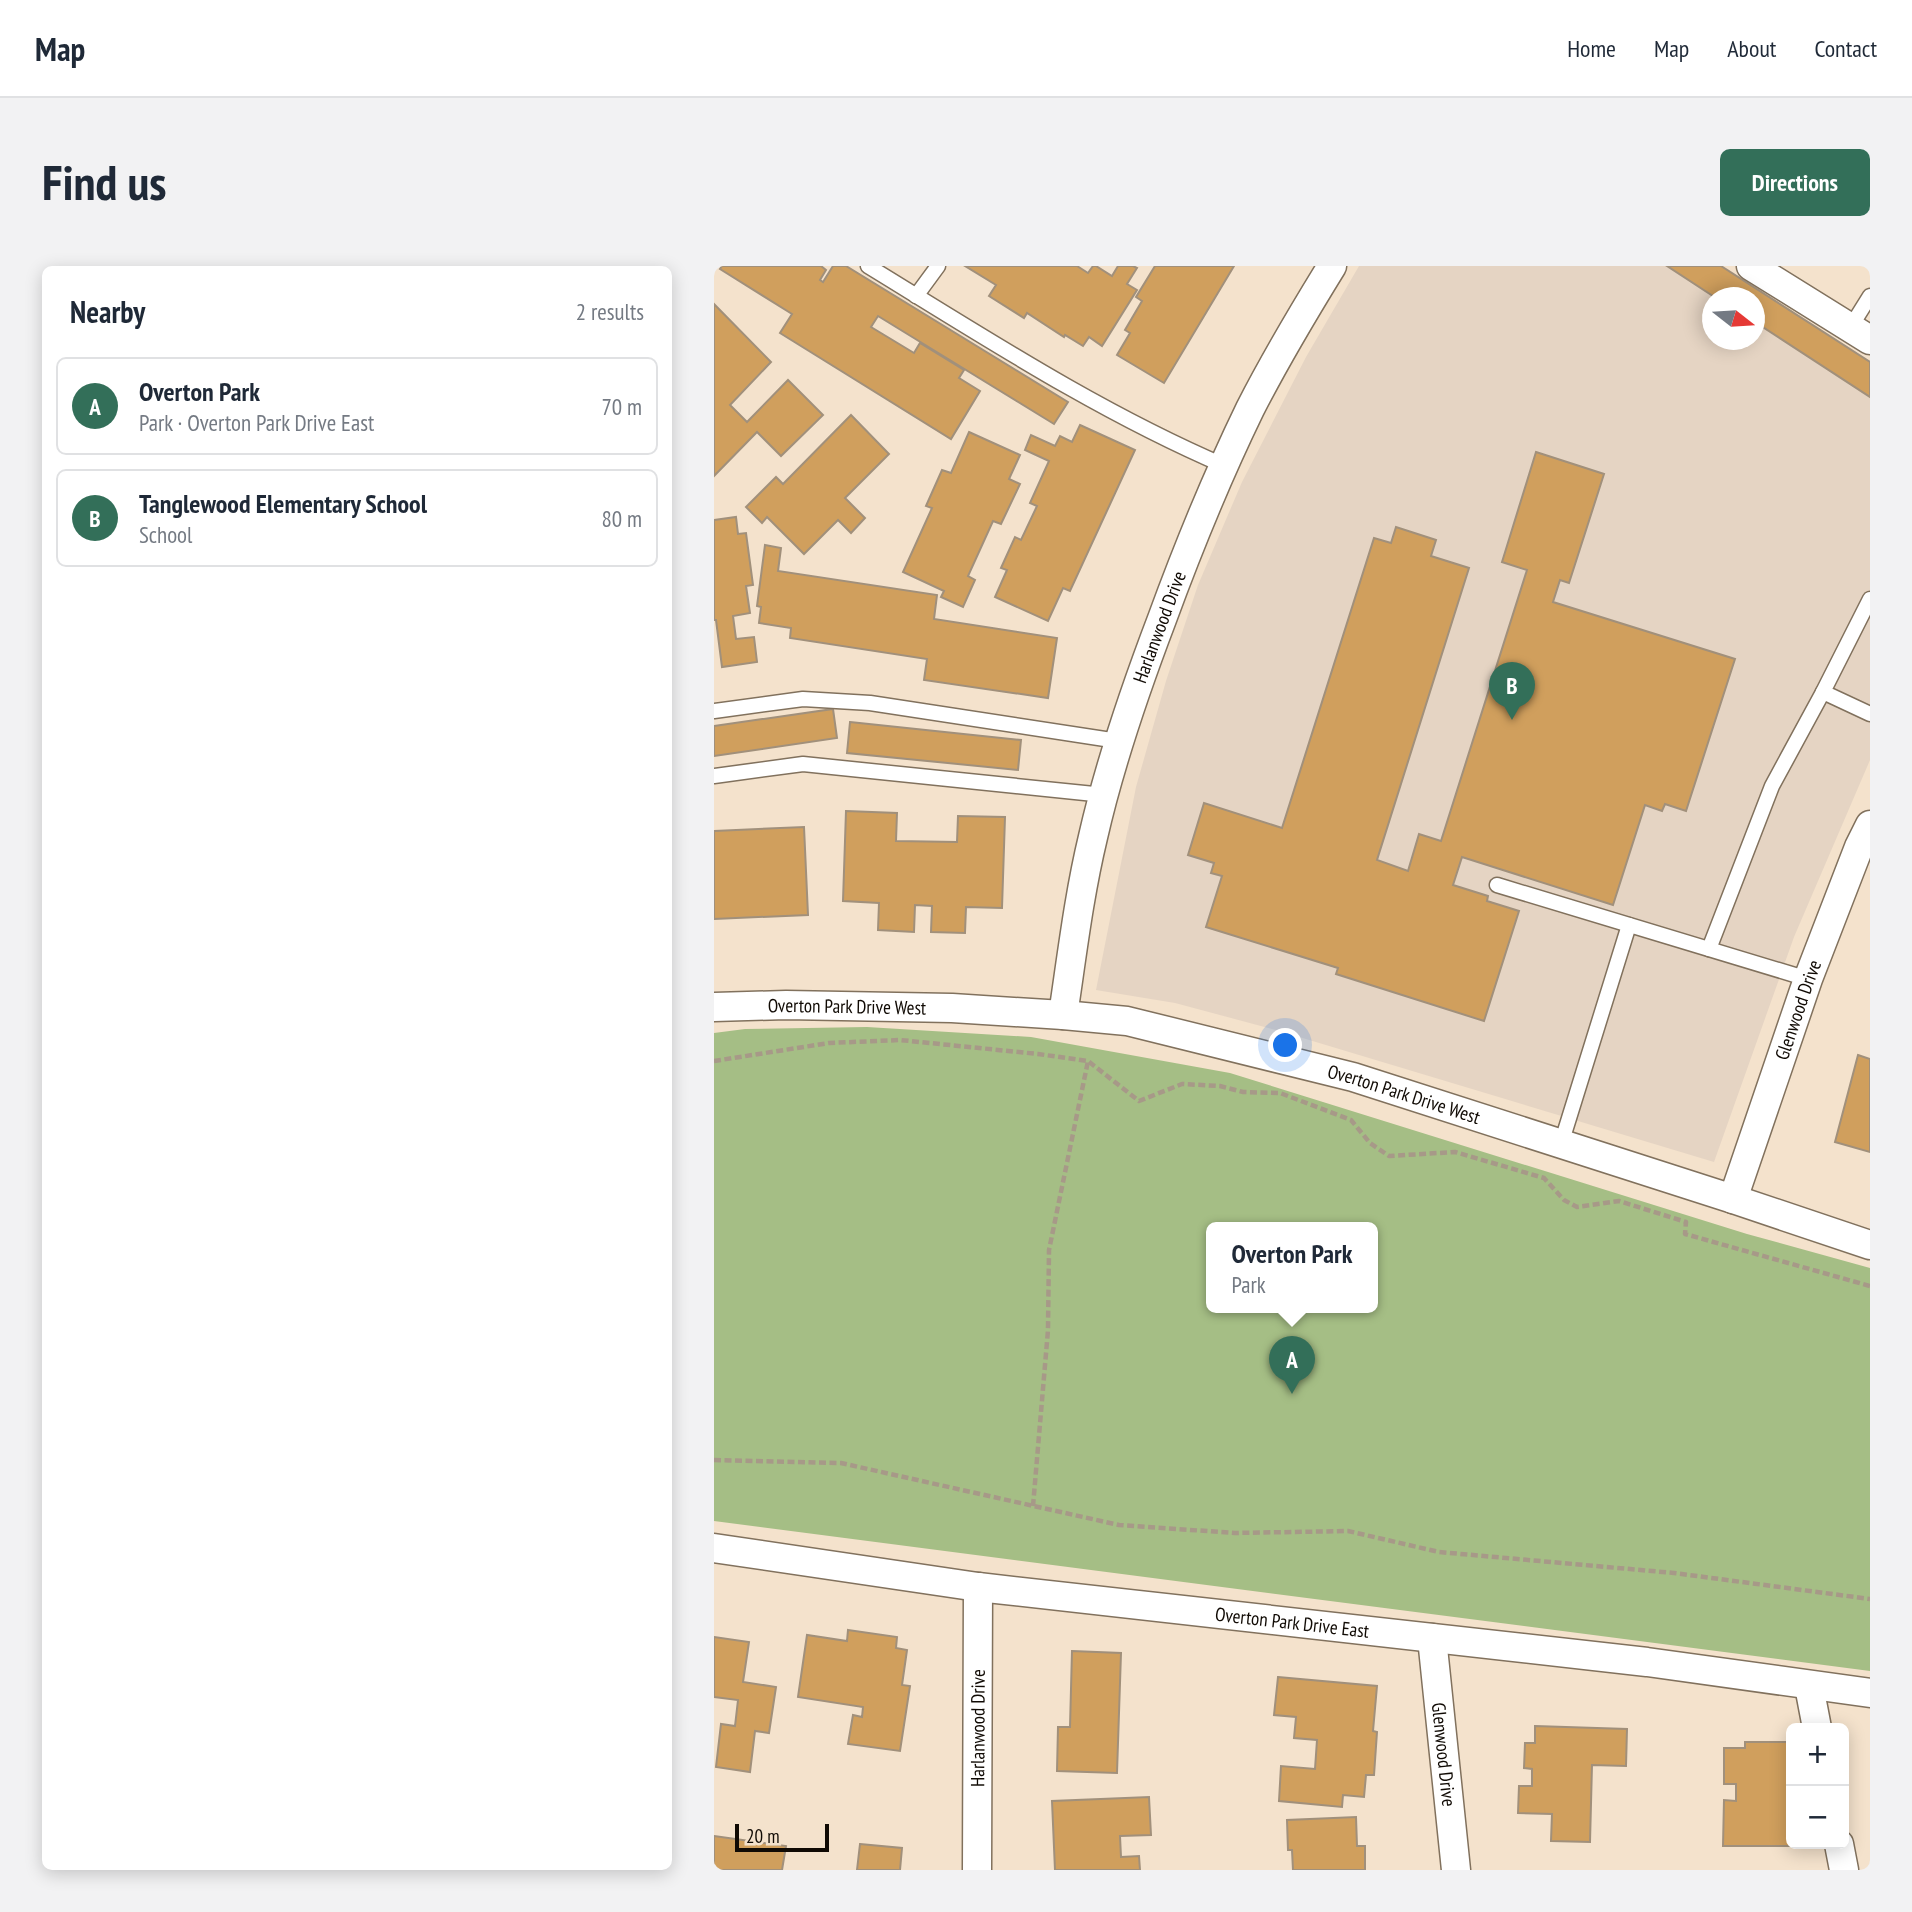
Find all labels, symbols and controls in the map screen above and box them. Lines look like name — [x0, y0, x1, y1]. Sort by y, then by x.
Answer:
text: Map — [35, 27, 85, 70]
text: Home — [1567, 33, 1616, 64]
text: Map — [1654, 33, 1689, 64]
text: About — [1727, 33, 1776, 64]
text: Contact — [1814, 33, 1877, 64]
button: Directions — [1720, 149, 1870, 216]
text: Find us — [42, 150, 166, 214]
north arrow — [1702, 287, 1765, 350]
text: Nearby — [70, 292, 145, 331]
text: 2 results — [576, 297, 644, 326]
text: Overton Park — [139, 375, 260, 408]
text: A — [89, 392, 101, 421]
text: 70 m — [601, 392, 642, 421]
text: Park · Overton Park Drive East — [139, 408, 374, 437]
text: Tanglewood Elementary School — [139, 487, 427, 520]
text: B — [89, 504, 101, 533]
text: 80 m — [601, 504, 642, 533]
text: School — [139, 520, 192, 549]
street label: Harlanwood Drive — [1127, 567, 1191, 686]
pin: B — [1489, 662, 1535, 720]
street label: Glenwood Drive — [1769, 956, 1826, 1063]
street label: Overton Park Drive West — [767, 993, 927, 1020]
your location — [1268, 1028, 1302, 1062]
street label: Overton Park Drive West — [1325, 1059, 1484, 1129]
popup — [1206, 1222, 1378, 1313]
text: Overton Park — [1232, 1237, 1352, 1270]
text: Park — [1232, 1270, 1266, 1299]
pin: A — [1269, 1336, 1315, 1394]
street label: Overton Park Drive East — [1214, 1602, 1371, 1643]
street label: Harlanwood Drive — [965, 1669, 990, 1787]
street label: Glenwood Drive — [1427, 1701, 1461, 1808]
map controls — [1786, 1723, 1849, 1849]
button: + — [1786, 1723, 1849, 1786]
button: − — [1786, 1786, 1849, 1849]
scale bar — [735, 1821, 830, 1853]
text: 20 m — [746, 1824, 780, 1848]

